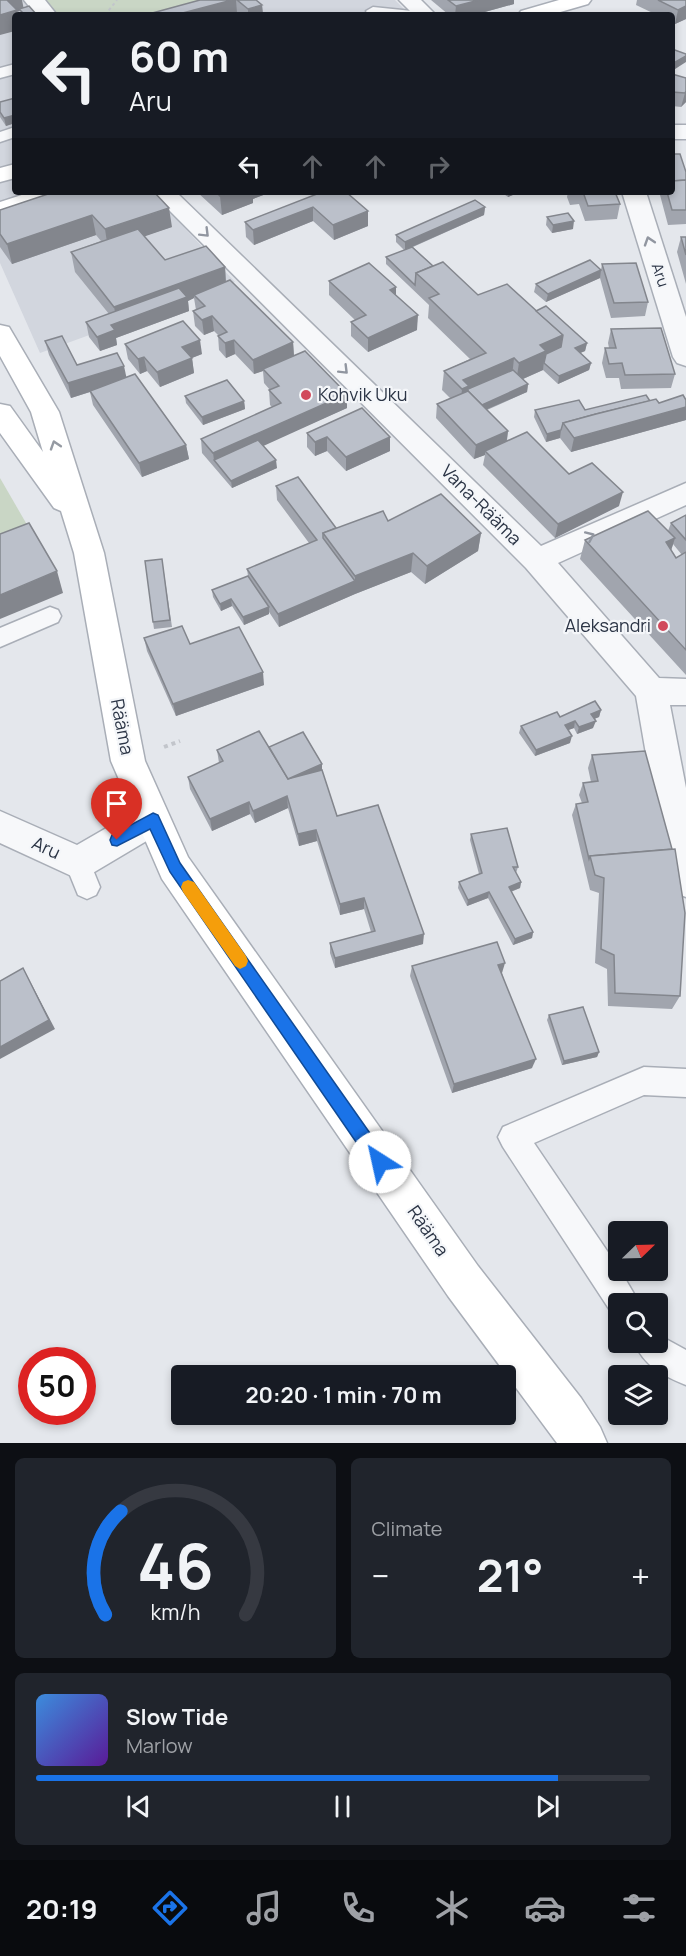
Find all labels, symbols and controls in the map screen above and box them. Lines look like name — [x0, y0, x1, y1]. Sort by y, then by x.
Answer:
text: 60 m — [129, 27, 229, 85]
icon: left — [30, 36, 108, 114]
text: Aru — [129, 82, 172, 119]
icon: left — [233, 150, 266, 183]
icon: ahead — [296, 150, 329, 183]
icon: ahead — [359, 150, 392, 183]
icon: right — [422, 150, 455, 183]
one-way arrow — [199, 226, 209, 237]
one-way arrow — [644, 236, 656, 247]
street label: Aru — [647, 260, 674, 289]
one-way arrow — [337, 363, 347, 374]
place label: Kohvik Uku — [318, 382, 407, 406]
marker: Kohvik Uku — [299, 388, 313, 402]
one-way arrow — [50, 440, 63, 451]
street label: Vana-Rääma — [436, 459, 527, 550]
one-way arrow — [584, 532, 595, 544]
place label: Aleksandri — [565, 613, 651, 637]
marker: Aleksandri — [656, 619, 670, 633]
street label: Rääma — [106, 697, 140, 757]
pin — [91, 778, 142, 840]
icon: arrive — [100, 787, 133, 820]
street label: Aru — [28, 830, 64, 864]
position arrow — [348, 1130, 412, 1194]
street label: Rääma — [403, 1200, 455, 1261]
north arrow — [608, 1221, 668, 1281]
map controls — [608, 1221, 668, 1425]
button: search — [608, 1293, 668, 1353]
speed limit sign: 50 — [18, 1347, 96, 1425]
button: layers — [608, 1365, 668, 1425]
text: 20:20 · 1 min · 70 m — [245, 1380, 442, 1410]
text: Climate — [372, 1515, 443, 1542]
text: 46 — [137, 1522, 214, 1608]
text: 21° — [477, 1544, 544, 1606]
text: − — [372, 1553, 389, 1598]
text: + — [631, 1553, 650, 1598]
text: km/h — [150, 1597, 200, 1626]
text: Slow Tide — [126, 1702, 228, 1732]
text: Marlow — [126, 1732, 193, 1759]
icon: previous — [122, 1790, 155, 1823]
icon: pause — [326, 1790, 359, 1823]
icon: next — [531, 1790, 564, 1823]
icon: directions — [149, 1887, 191, 1929]
icon: music — [243, 1887, 285, 1929]
icon: phone — [337, 1887, 379, 1929]
icon: climate — [431, 1887, 473, 1929]
icon: car — [524, 1887, 566, 1929]
icon: filters — [618, 1887, 660, 1929]
text: 20:19 — [26, 1890, 98, 1927]

